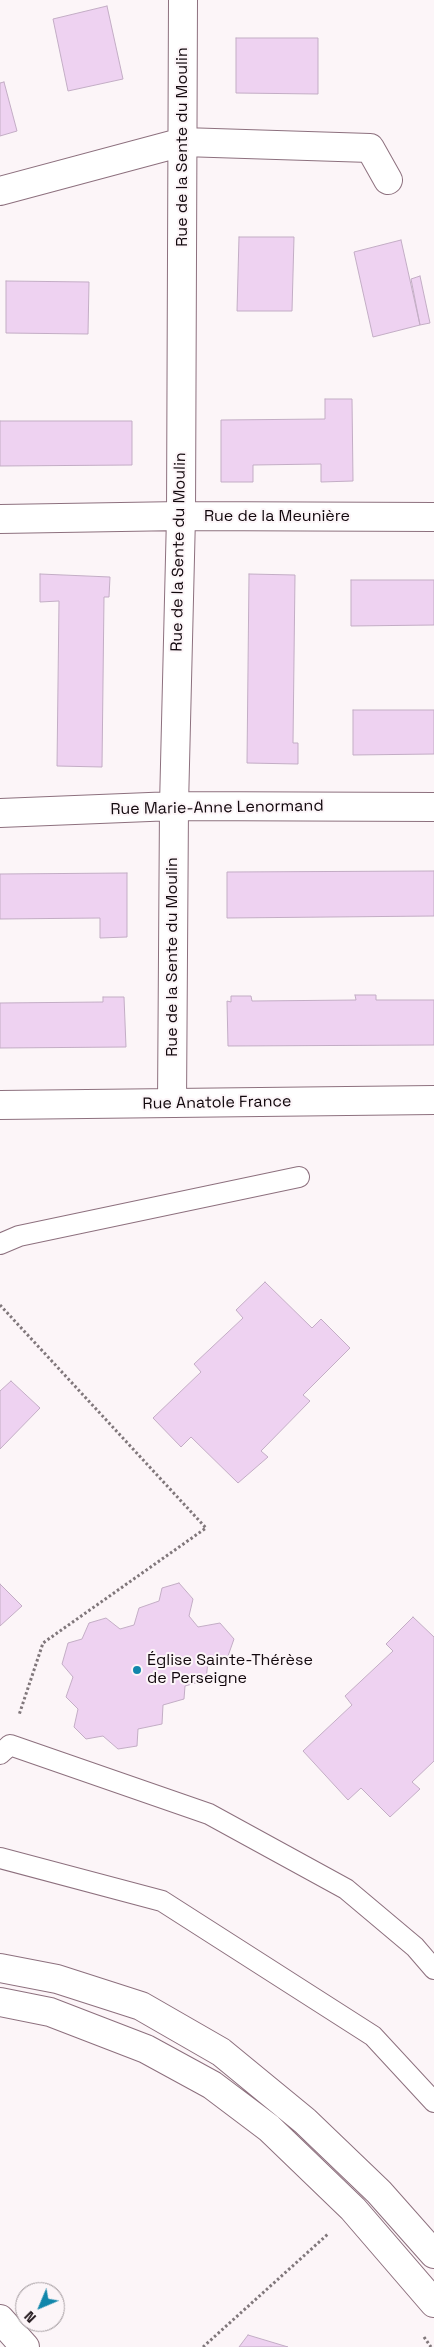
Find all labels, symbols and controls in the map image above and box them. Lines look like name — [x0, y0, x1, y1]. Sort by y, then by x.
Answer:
street label: Rue de la Sente du Moulin — [173, 47, 193, 247]
street label: Rue de la Sente du Moulin — [168, 452, 190, 652]
street label: Rue de la Meunière — [204, 507, 350, 527]
street label: Rue Marie-Anne Lenormand — [110, 797, 324, 819]
street label: Rue de la Sente du Moulin — [163, 857, 183, 1057]
street label: Rue Anatole France — [142, 1092, 292, 1114]
place label: Église Sainte-Thérèse de Perseigne — [147, 1651, 313, 1689]
marker: Église Sainte-Thérèse de Perseigne — [131, 1664, 143, 1676]
north arrow — [15, 2282, 65, 2332]
text: N — [20, 2307, 40, 2327]

